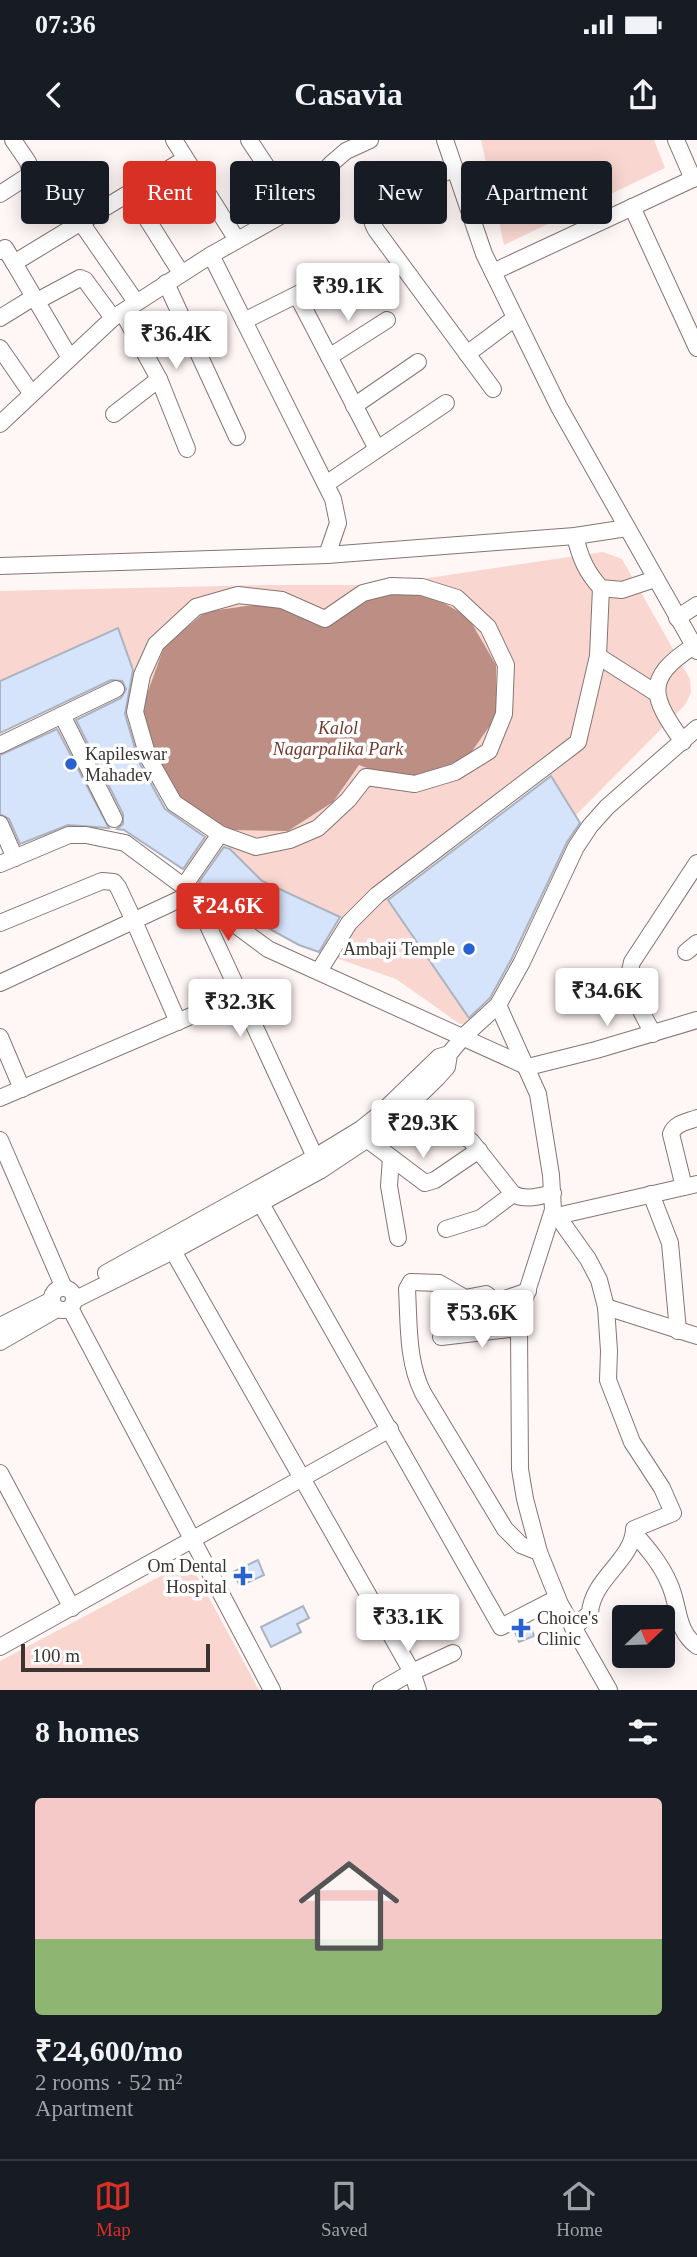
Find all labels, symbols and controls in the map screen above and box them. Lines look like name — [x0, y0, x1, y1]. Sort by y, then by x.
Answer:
text: 07:36 — [35, 10, 96, 39]
icon: back — [35, 76, 73, 114]
text: Casavia — [294, 76, 403, 112]
icon: share — [624, 76, 662, 114]
chip: Buy — [21, 161, 109, 224]
chip: Rent — [123, 161, 216, 224]
chip: Filters — [230, 161, 340, 224]
chip: New — [354, 161, 447, 224]
chip: Apartment — [461, 161, 612, 224]
pin: ₹39.1K — [291, 264, 405, 323]
text: ₹39.1K — [312, 273, 384, 298]
pin: ₹36.4K — [119, 312, 233, 371]
text: ₹36.4K — [140, 321, 212, 346]
park label: Kalol Nagarpalika Park — [272, 718, 404, 759]
place label: Kapileswar Mahadev — [85, 744, 167, 785]
marker: Kapileswar Mahadev — [63, 756, 79, 772]
pin: ₹24.6K — [171, 884, 285, 943]
text: ₹24.6K — [192, 893, 264, 918]
place label: Ambaji Temple — [343, 939, 455, 959]
marker: Ambaji Temple — [461, 941, 477, 957]
pin: ₹34.6K — [550, 968, 664, 1028]
text: ₹34.6K — [571, 978, 643, 1003]
pin: ₹32.3K — [183, 979, 297, 1039]
text: ₹32.3K — [204, 989, 276, 1014]
pin: ₹29.3K — [366, 1100, 480, 1160]
text: ₹29.3K — [387, 1110, 459, 1135]
pin: ₹53.6K — [425, 1290, 539, 1350]
text: ₹53.6K — [446, 1300, 518, 1325]
place label: Om Dental Hospital — [148, 1556, 227, 1597]
marker: Om Dental Hospital — [233, 1566, 253, 1586]
pin: ₹33.1K — [351, 1594, 465, 1654]
text: ₹33.1K — [372, 1604, 444, 1629]
north arrow — [612, 1605, 676, 1668]
map controls — [612, 1605, 675, 1668]
place label: Choice's Clinic — [537, 1608, 598, 1649]
marker: Choice's Clinic — [511, 1618, 531, 1638]
scale bar — [21, 1641, 210, 1673]
text: 100 m — [32, 1645, 80, 1666]
icon: filters — [624, 1713, 662, 1751]
text: 8 homes — [35, 1715, 139, 1748]
icon: home — [286, 1843, 412, 1969]
text: ₹24,600/mo — [35, 2034, 183, 2067]
text: 2 rooms · 52 m² — [35, 2070, 182, 2095]
text: Apartment — [35, 2096, 133, 2121]
tab: Map — [94, 2177, 132, 2241]
tab: Saved — [321, 2177, 367, 2241]
tab: Home — [556, 2177, 603, 2241]

